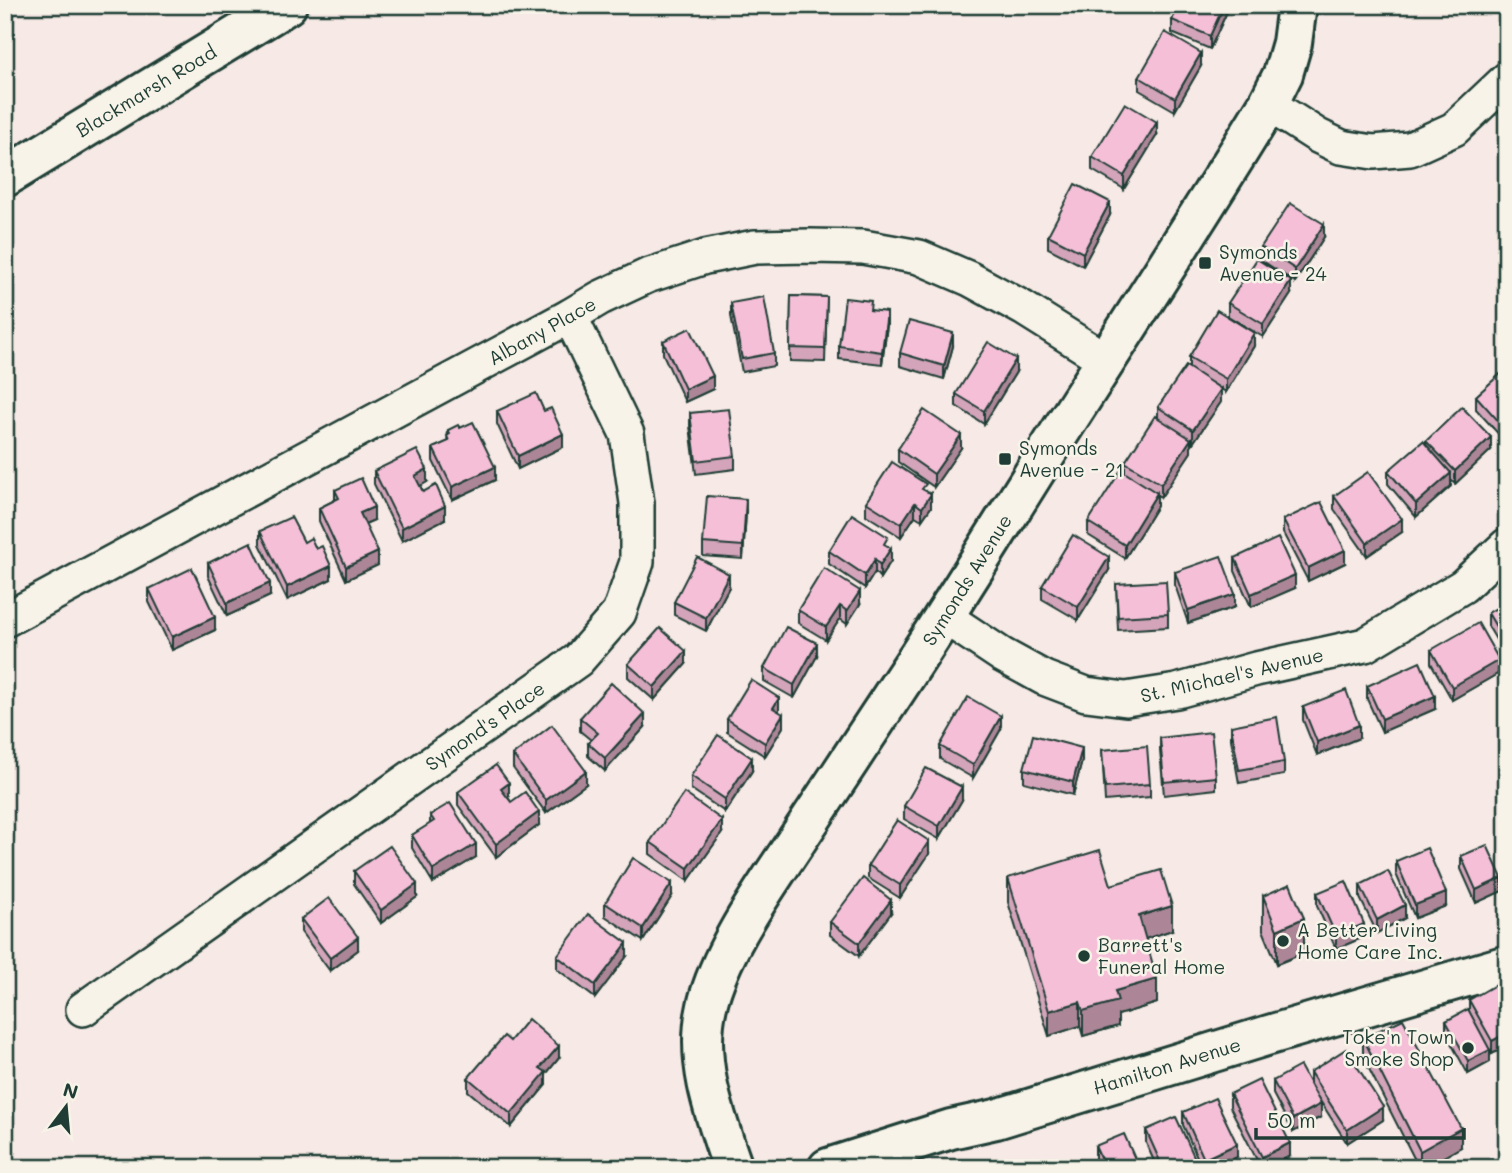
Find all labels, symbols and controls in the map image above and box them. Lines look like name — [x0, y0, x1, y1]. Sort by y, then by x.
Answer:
street label: Blackmarsh Road — [71, 39, 221, 142]
place label: Symonds Avenue - 24 — [1219, 239, 1327, 286]
marker: Symonds Avenue - 24 — [1197, 255, 1213, 271]
street label: Albany Place — [483, 291, 600, 370]
place label: Symonds Avenue - 21 — [1019, 435, 1124, 482]
marker: Symonds Avenue - 21 — [997, 451, 1013, 467]
street label: Symonds Avenue — [916, 509, 1017, 650]
street label: St. Michael's Avenue — [1138, 641, 1326, 708]
street label: Symond's Place — [420, 675, 549, 776]
place label: A Better Living Home Care Inc. — [1297, 917, 1443, 964]
place label: Barrett's Funeral Home — [1098, 932, 1225, 979]
marker: A Better Living Home Care Inc. — [1275, 933, 1291, 949]
marker: Barrett's Funeral Home — [1076, 948, 1092, 964]
place label: Toke'n Town Smoke Shop — [1342, 1024, 1454, 1071]
street label: Hamilton Avenue — [1090, 1031, 1244, 1100]
marker: Toke'n Town Smoke Shop — [1460, 1040, 1476, 1056]
north arrow — [32, 1072, 102, 1142]
text: N — [60, 1076, 81, 1104]
scale bar — [1256, 1096, 1465, 1140]
text: 50 m — [1267, 1106, 1316, 1133]

